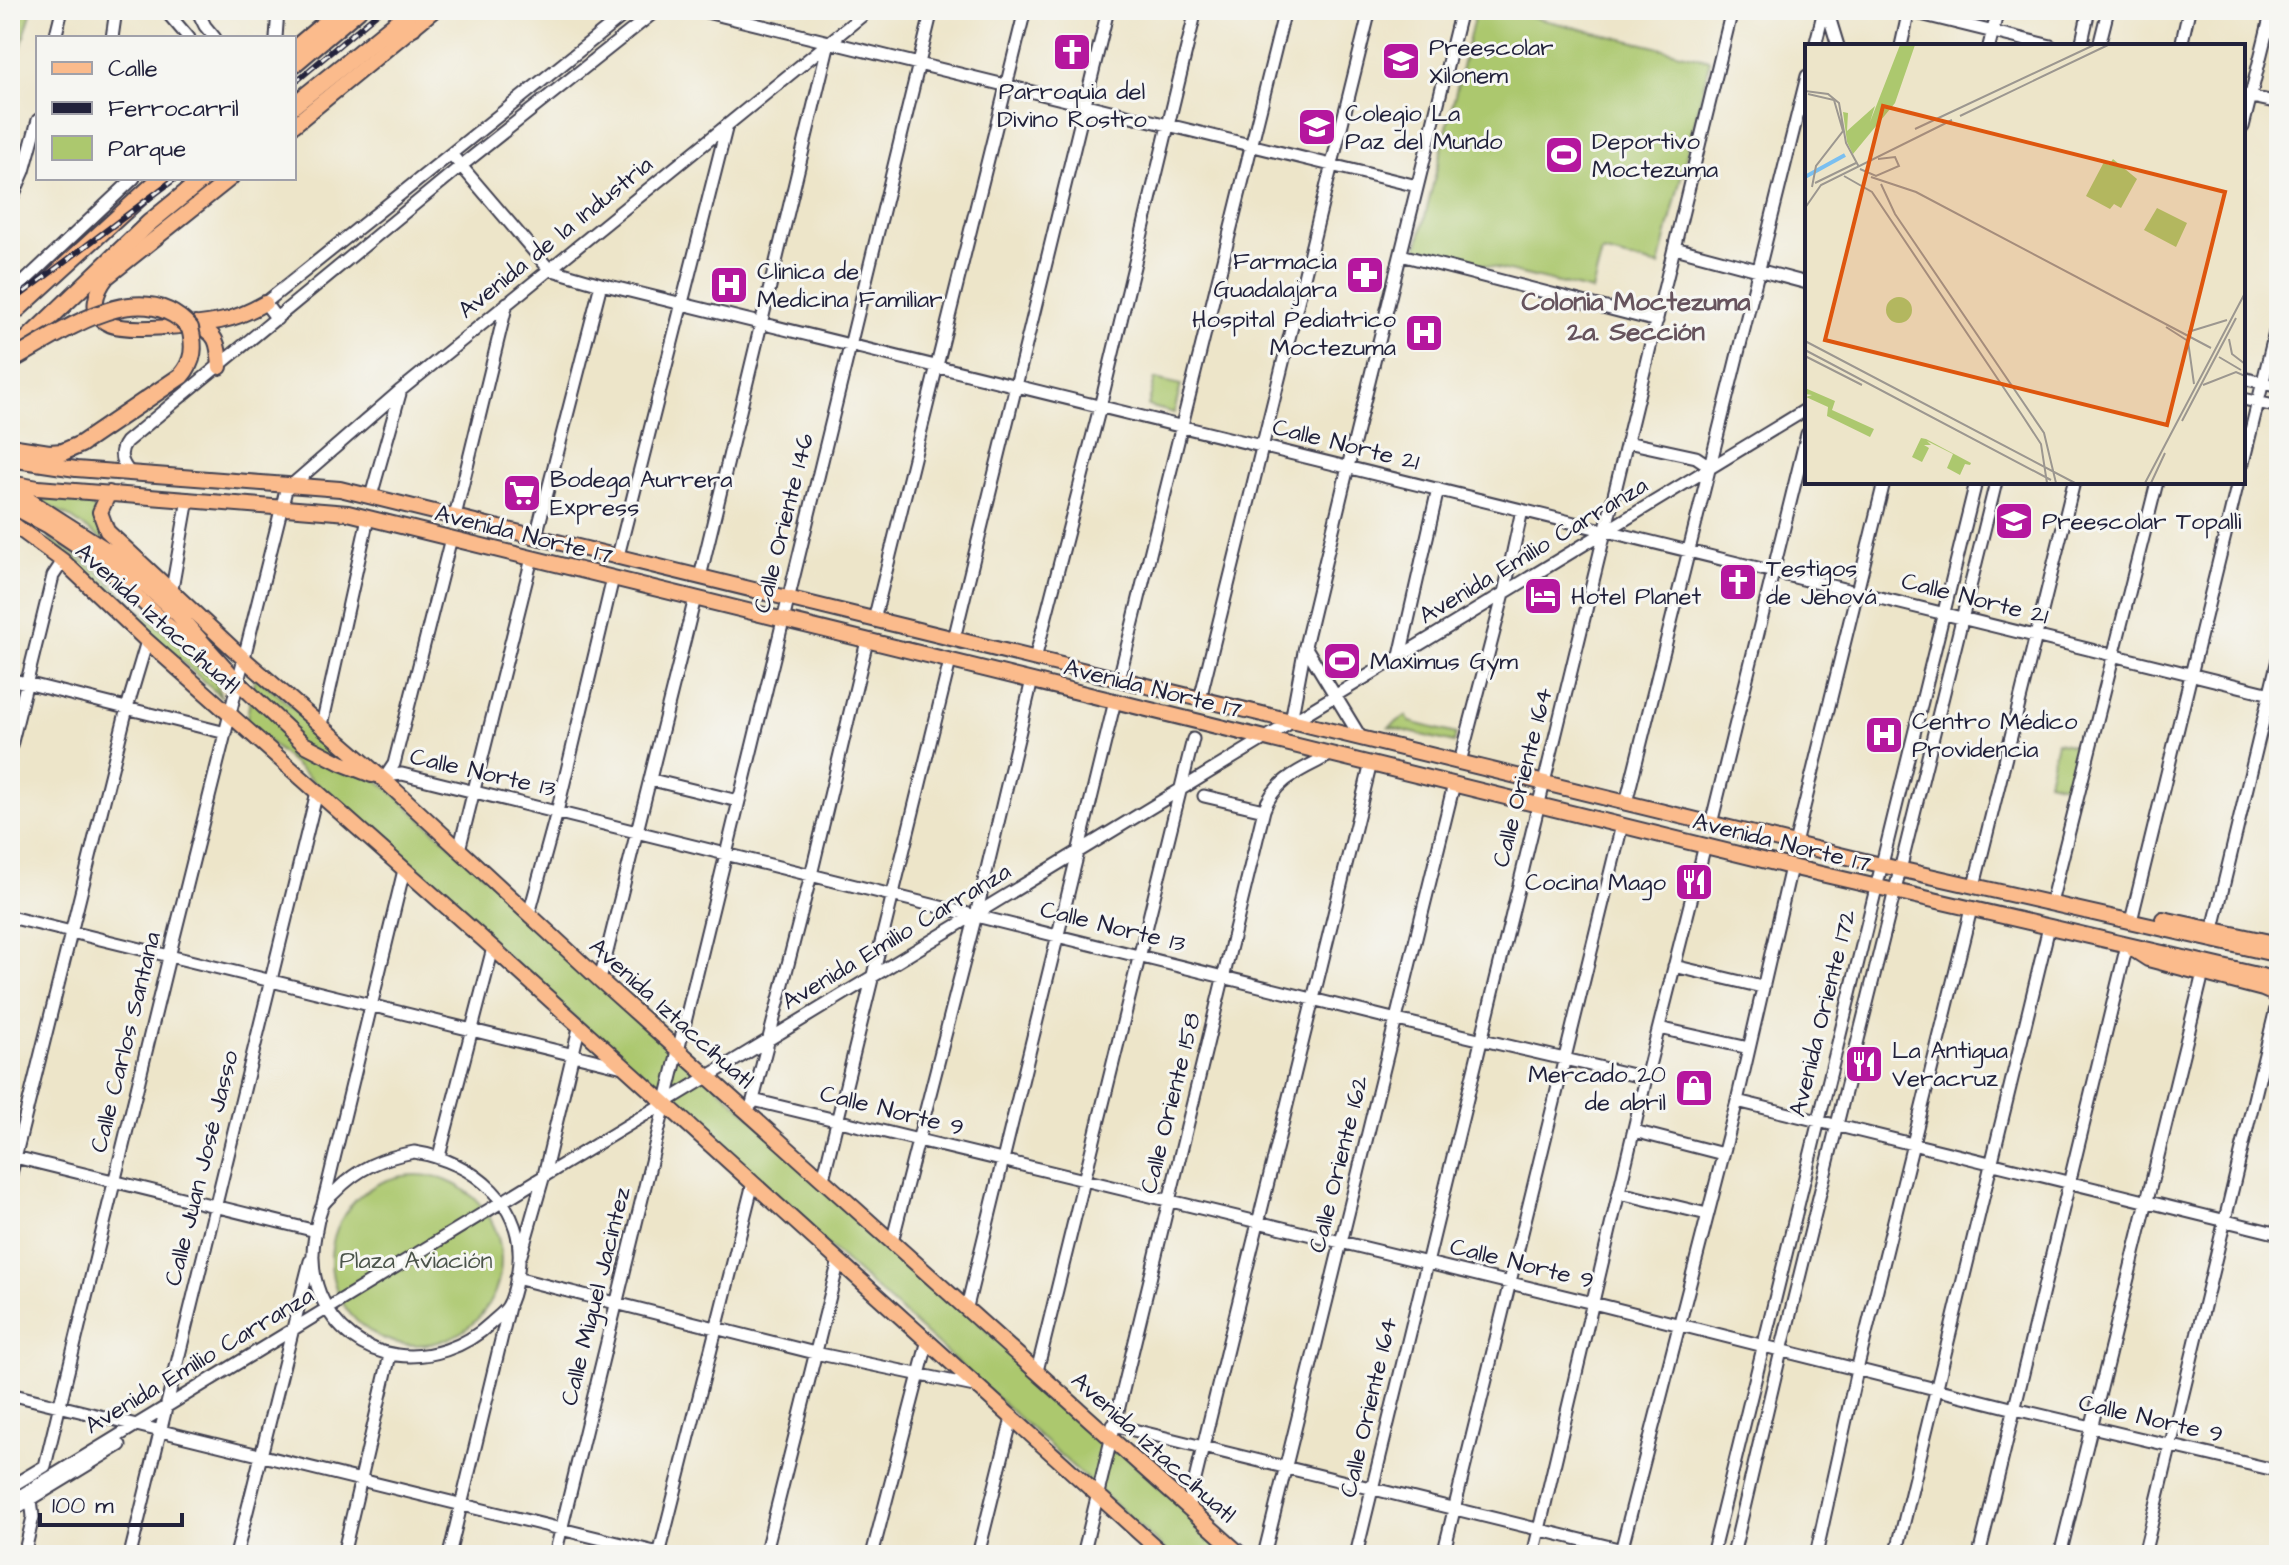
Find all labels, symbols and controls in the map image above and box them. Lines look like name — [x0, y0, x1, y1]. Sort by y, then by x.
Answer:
church icon: Parroquia del Divino Rostro — [1051, 31, 1093, 73]
place label: Preescolar Xilonem — [1429, 31, 1553, 93]
legend — [36, 36, 296, 180]
school or university icon: Preescolar Xilonem — [1380, 40, 1422, 82]
inset map — [1805, 44, 2245, 484]
text: Calle — [108, 52, 158, 86]
place label: Parroquia del Divino Rostro — [997, 75, 1147, 137]
text: Ferrocarril — [108, 92, 239, 126]
place label: Colegio La Paz del Mundo — [1345, 97, 1503, 159]
school or university icon: Colegio La Paz del Mundo — [1296, 106, 1338, 148]
place label: Deportivo Moctezuma — [1592, 125, 1718, 187]
text: Parque — [108, 132, 186, 166]
sports icon: Deportivo Moctezuma — [1543, 134, 1585, 176]
street label: Avenida de la Industria — [451, 148, 660, 327]
place label: Farmacia Guadalajara — [1214, 245, 1337, 307]
pharmacy icon: Farmacia Guadalajara — [1344, 254, 1386, 296]
place label: Clinica de Medicina Familiar — [757, 255, 942, 317]
hospital icon: Clinica de Medicina Familiar — [708, 264, 750, 306]
district label: Colonia Moctezuma 2a. Sección — [1521, 284, 1751, 350]
place label: Hospital Pediatrico Moctezuma — [1192, 303, 1396, 365]
hospital icon: Hospital Pediatrico Moctezuma — [1403, 312, 1445, 354]
street label: Calle Norte 21 — [1269, 410, 1423, 480]
street label: Calle Oriente 146 — [745, 430, 823, 617]
place label: Bodega Aurrera Express — [550, 463, 733, 525]
street label: Avenida Emilio Carranza — [1413, 469, 1654, 633]
supermarket icon: Bodega Aurrera Express — [501, 472, 543, 514]
street label: Avenida Norte 17 — [431, 496, 617, 574]
school or university icon: Preescolar Topalli — [1993, 500, 2035, 542]
place label: Preescolar Topalli — [2042, 505, 2242, 539]
street label: Avenida Iztaccíhuatl — [67, 535, 247, 702]
place label: Testigos de Jehová — [1766, 552, 1877, 614]
church icon: Testigos de Jehová — [1717, 561, 1759, 603]
street label: Calle Norte 21 — [1898, 564, 2052, 634]
hotel icon: Hotel Planet — [1522, 575, 1564, 617]
place label: Hotel Planet — [1571, 580, 1701, 614]
sports icon: Maximus Gym — [1321, 640, 1363, 682]
place label: Maximus Gym — [1370, 645, 1518, 680]
street label: Avenida Norte 17 — [1060, 650, 1246, 728]
street label: Calle Oriente 164 — [1484, 684, 1562, 871]
place label: Centro Médico Providencia — [1912, 705, 2078, 767]
hospital icon: Centro Médico Providencia — [1863, 714, 1905, 756]
street label: Calle Norte 13 — [406, 740, 559, 806]
street label: Avenida Norte 17 — [1689, 804, 1875, 882]
street label: Avenida Emilio Carranza — [776, 855, 1017, 1019]
restaurant icon: Cocina Mago — [1673, 861, 1715, 903]
place label: Cocina Mago — [1525, 866, 1666, 901]
street label: Calle Norte 13 — [1036, 892, 1189, 961]
street label: Avenida Oriente 172 — [1781, 906, 1865, 1120]
street label: Calle Carlos Santana — [82, 928, 170, 1156]
street label: Avenida Iztaccíhuatl — [581, 930, 761, 1097]
street label: Calle Oriente 158 — [1132, 1009, 1210, 1197]
place label: La Antigua Veracruz — [1892, 1034, 2008, 1096]
restaurant icon: La Antigua Veracruz — [1843, 1043, 1885, 1085]
street label: Calle Juan José Jasso — [156, 1047, 248, 1289]
place label: Mercado 20 de abril — [1528, 1058, 1666, 1120]
shop icon: Mercado 20 de abril — [1673, 1067, 1715, 1109]
street label: Calle Oriente 162 — [1301, 1072, 1377, 1256]
street label: Calle Norte 9 — [816, 1077, 967, 1145]
street label: Calle Miguel Jacintez — [552, 1183, 641, 1409]
street label: Calle Norte 9 — [1446, 1230, 1597, 1298]
park label: Plaza Aviación — [340, 1244, 492, 1278]
street label: Avenida Emilio Carranza — [79, 1279, 320, 1443]
street label: Calle Oriente 164 — [1332, 1314, 1406, 1501]
street label: Avenida Iztaccíhuatl — [1063, 1364, 1243, 1531]
street label: Calle Norte 9 — [2075, 1386, 2226, 1452]
scale bar — [40, 1477, 182, 1527]
text: 100 m — [52, 1489, 114, 1523]

